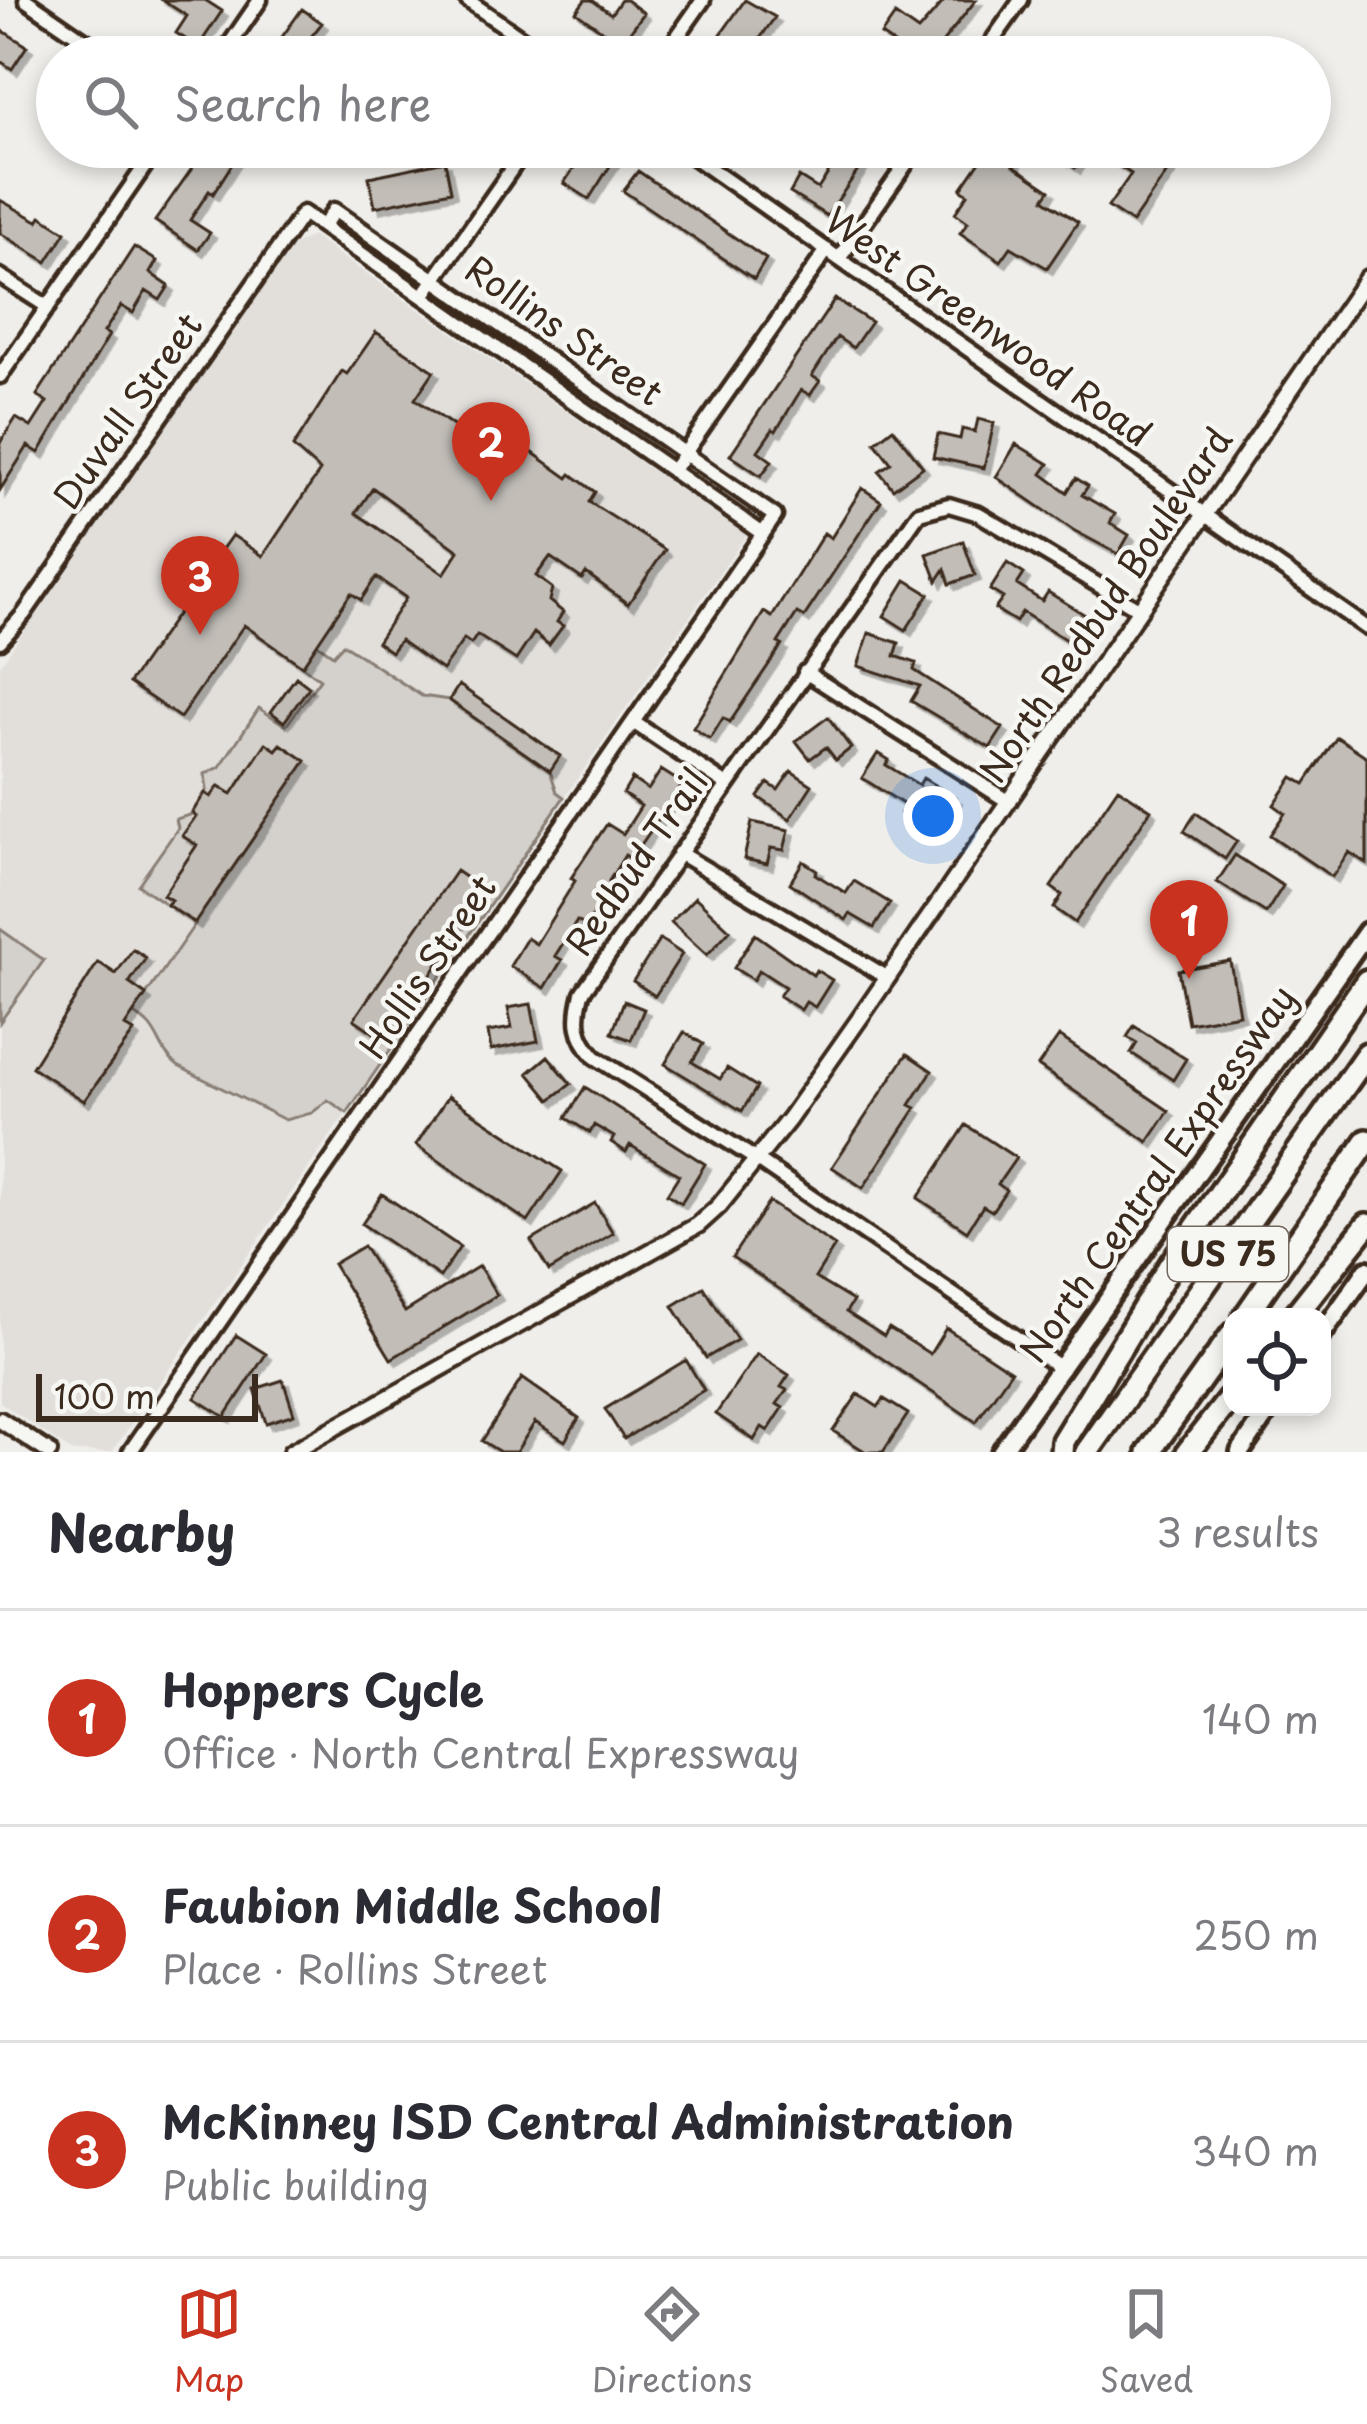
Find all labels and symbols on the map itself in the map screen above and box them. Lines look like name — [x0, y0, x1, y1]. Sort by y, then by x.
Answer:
street label: West Greenwood Road — [815, 192, 1164, 459]
street label: Rollins Street — [455, 241, 675, 418]
street label: Duvall Street — [39, 301, 214, 519]
pin: 2 — [452, 402, 530, 501]
street label: North Redbud Boulevard — [965, 415, 1244, 792]
pin: 3 — [161, 536, 239, 635]
street label: Redbud Trail — [551, 756, 720, 966]
your location — [903, 786, 963, 846]
street label: Hollis Street — [345, 863, 508, 1069]
pin: 1 — [1150, 880, 1228, 979]
street label: North Central Expressway — [1005, 973, 1308, 1373]
road number: US 75 — [1168, 1227, 1288, 1281]
scale bar — [36, 1368, 258, 1421]

